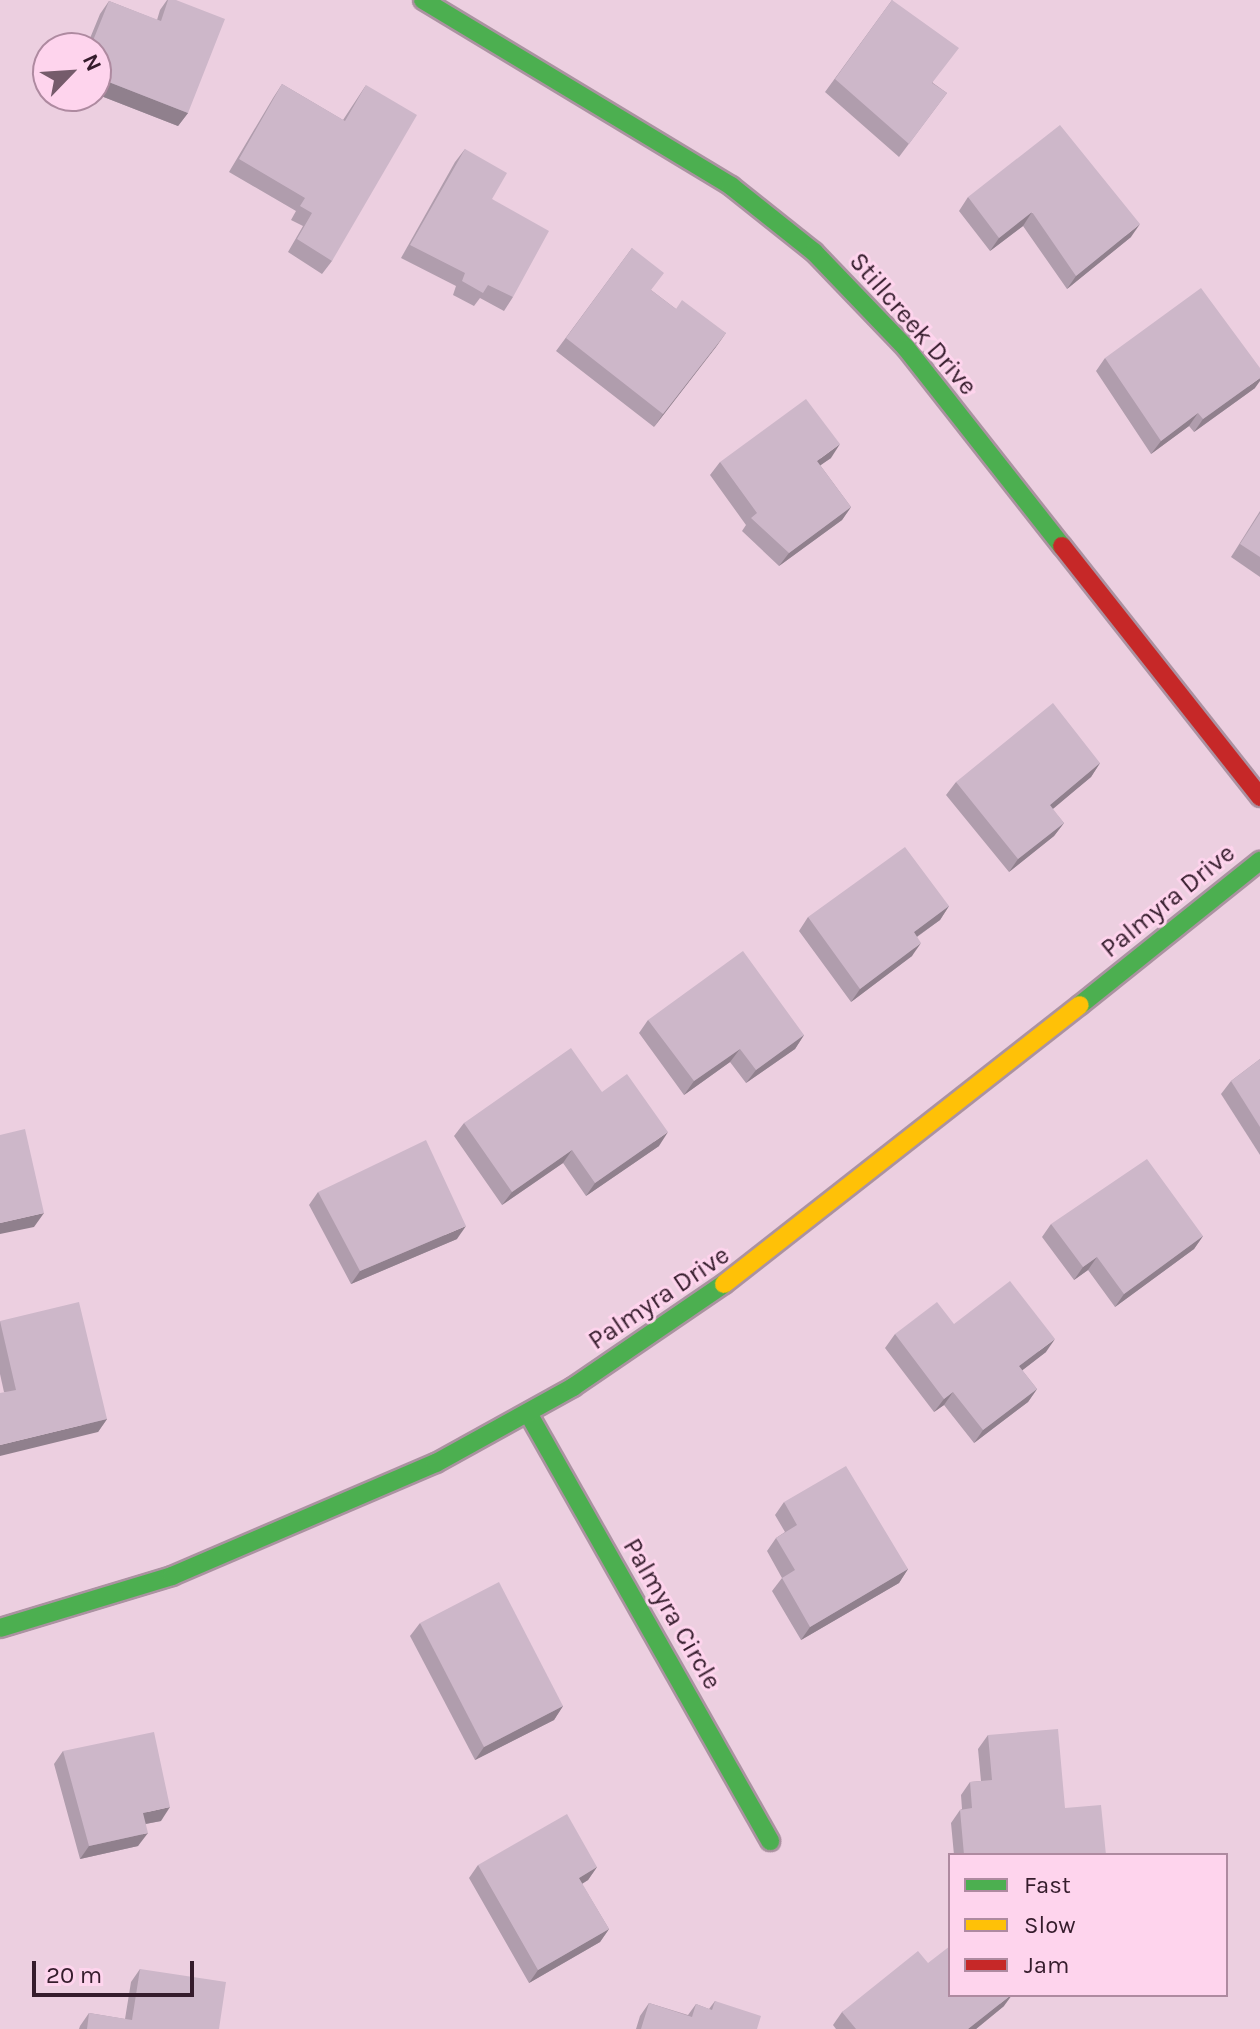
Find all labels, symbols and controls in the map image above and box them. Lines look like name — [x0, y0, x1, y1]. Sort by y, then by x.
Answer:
north arrow — [32, 32, 112, 112]
text: N — [77, 50, 107, 75]
street label: Stillcreek Drive — [843, 246, 983, 402]
street label: Palmyra Drive — [1095, 838, 1241, 964]
street label: Palmyra Drive — [583, 1239, 735, 1357]
street label: Palmyra Circle — [616, 1533, 728, 1695]
legend — [948, 1853, 1228, 1997]
text: Fast — [1024, 1871, 1071, 1899]
text: Slow — [1024, 1911, 1076, 1939]
scale bar — [36, 1945, 198, 1995]
text: Jam — [1024, 1951, 1069, 1979]
text: 20 m — [46, 1961, 102, 1989]

